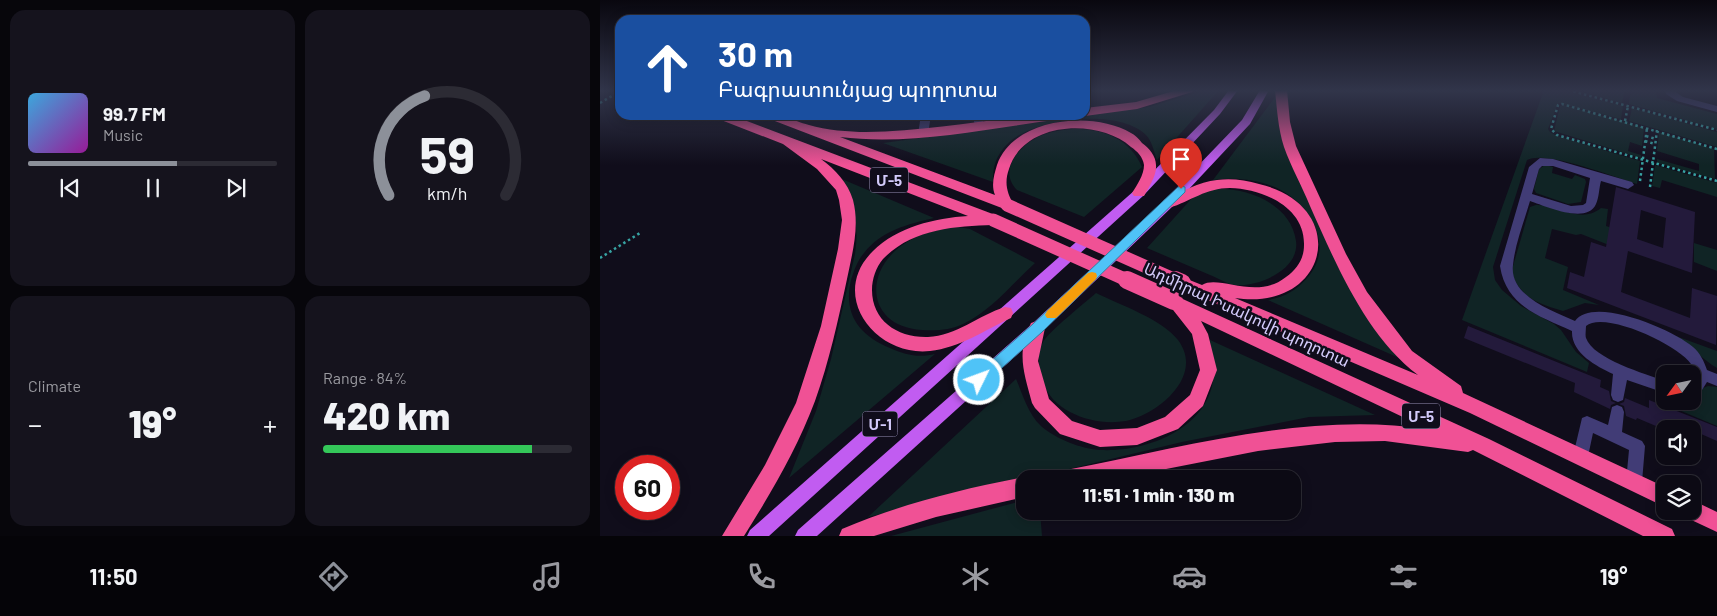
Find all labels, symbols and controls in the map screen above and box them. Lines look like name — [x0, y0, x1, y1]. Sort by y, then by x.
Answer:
text: 30 m — [718, 32, 793, 74]
icon: ahead — [635, 35, 700, 100]
text: Բագրատունյաց պողոտա — [718, 75, 998, 101]
text: 99.7 FM — [103, 102, 166, 125]
text: 59 — [420, 122, 475, 184]
text: Music — [103, 125, 143, 144]
pin — [1160, 138, 1202, 189]
icon: arrive — [1167, 145, 1195, 173]
road number: Մ-5 — [870, 168, 908, 192]
icon: previous — [56, 174, 84, 202]
icon: pause — [139, 174, 167, 202]
icon: next — [222, 174, 250, 202]
text: km/h — [427, 182, 468, 204]
street label: Ադմիրալ Իսակովի պողոտա — [1141, 258, 1353, 371]
position arrow — [952, 353, 1004, 405]
north arrow — [1656, 365, 1701, 410]
map controls — [1656, 365, 1701, 520]
text: Range · 84% — [323, 368, 407, 387]
text: Climate — [28, 376, 81, 395]
text: 420 km — [323, 392, 450, 438]
text: 19° — [129, 400, 177, 446]
road number: Մ-5 — [1402, 404, 1440, 428]
text: − — [28, 407, 42, 441]
text: + — [263, 407, 277, 441]
road number: Մ-1 — [862, 412, 898, 436]
button: sound — [1656, 420, 1701, 465]
speed limit sign: 60 — [615, 455, 680, 520]
button: layers — [1656, 475, 1701, 520]
text: 11:51 · 1 min · 130 m — [1083, 483, 1234, 506]
icon: directions — [316, 559, 351, 594]
icon: music — [530, 559, 565, 594]
icon: phone — [744, 559, 779, 594]
icon: climate — [958, 559, 993, 594]
icon: car — [1172, 559, 1207, 594]
icon: filters — [1386, 559, 1421, 594]
text: 11:50 — [89, 563, 138, 589]
text: 19° — [1600, 563, 1627, 589]

